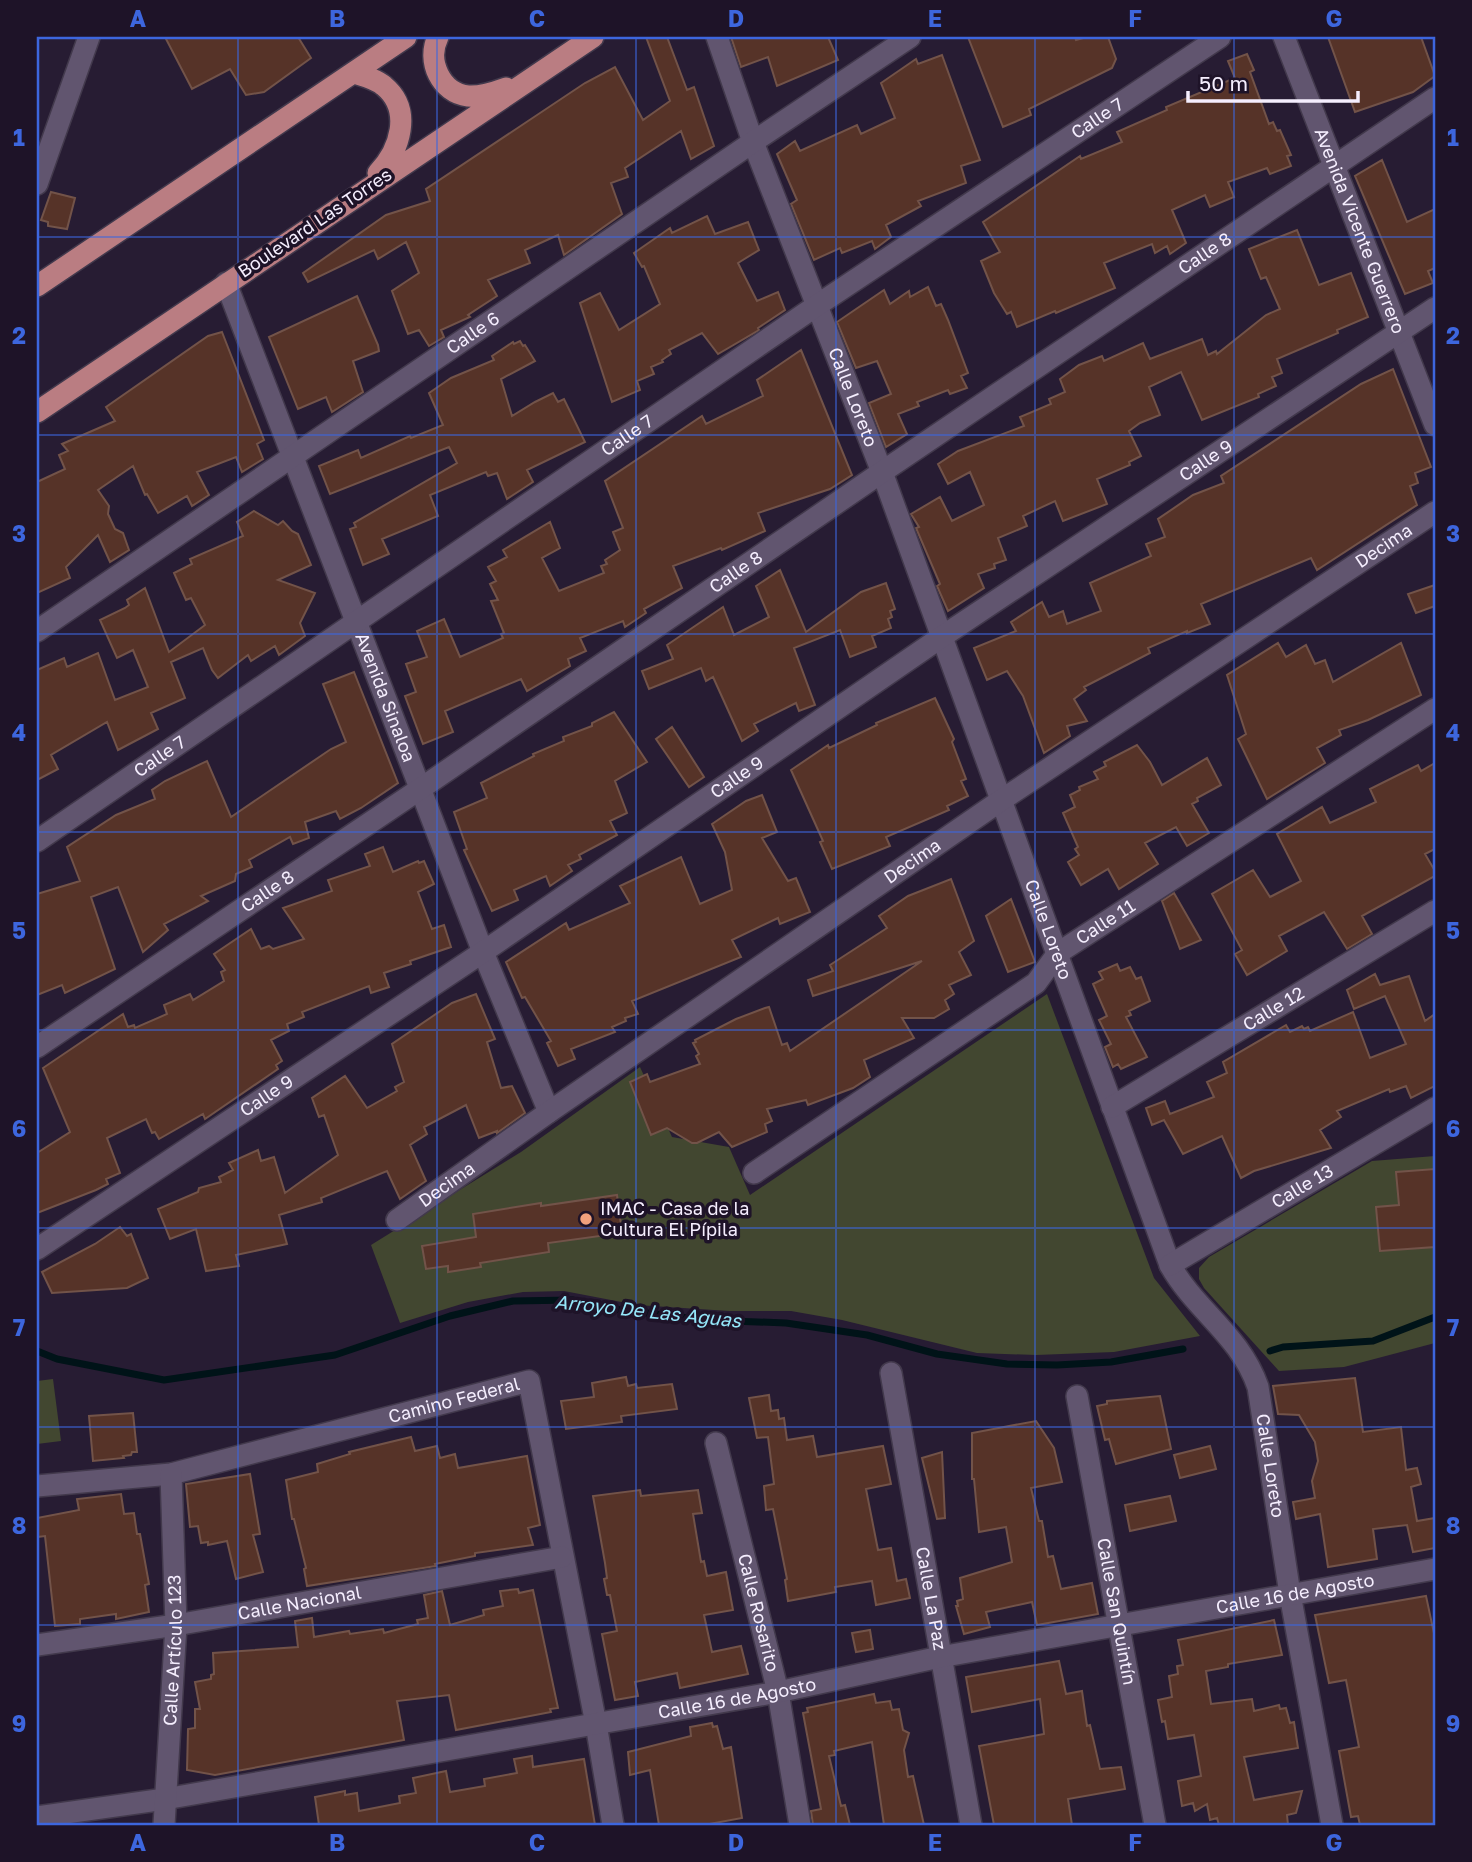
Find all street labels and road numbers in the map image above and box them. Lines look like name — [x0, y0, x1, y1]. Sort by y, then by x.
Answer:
street label: Calle 7 — [1066, 93, 1127, 143]
street label: Avenida Vicente Guerrero — [1310, 124, 1410, 337]
street label: Boulevard Las Torres — [234, 163, 395, 282]
street label: Calle 8 — [1174, 227, 1235, 279]
street label: Calle 6 — [442, 306, 503, 358]
street label: Calle Loreto — [824, 344, 883, 450]
street label: Calle 7 — [596, 409, 657, 460]
street label: Calle 9 — [1175, 434, 1236, 486]
street label: Decima — [1351, 518, 1416, 572]
street label: Calle 8 — [705, 545, 766, 597]
street label: Avenida Sinaloa — [351, 629, 421, 765]
street label: Calle 7 — [129, 730, 190, 781]
street label: Calle 9 — [706, 751, 767, 803]
street label: Decima — [879, 833, 944, 888]
street label: Calle 8 — [236, 865, 298, 917]
street label: Calle Loreto — [1021, 876, 1077, 982]
street label: Calle 11 — [1071, 894, 1139, 949]
street label: Calle 12 — [1238, 981, 1308, 1035]
street label: Calle 9 — [235, 1070, 297, 1121]
street label: Decima — [414, 1156, 479, 1211]
street label: Calle 13 — [1267, 1159, 1337, 1212]
street label: Camino Federal — [386, 1372, 522, 1427]
street label: Calle Loreto — [1252, 1412, 1290, 1519]
street label: Calle San Quintín — [1093, 1536, 1141, 1687]
street label: Calle La Paz — [912, 1545, 952, 1652]
street label: Calle Rosarito — [734, 1551, 785, 1674]
street label: Calle 16 de Agosto — [1214, 1568, 1376, 1618]
street label: Calle Artículo 123 — [158, 1574, 186, 1727]
street label: Calle Nacional — [236, 1581, 363, 1624]
street label: Calle 16 de Agosto — [656, 1672, 818, 1723]

